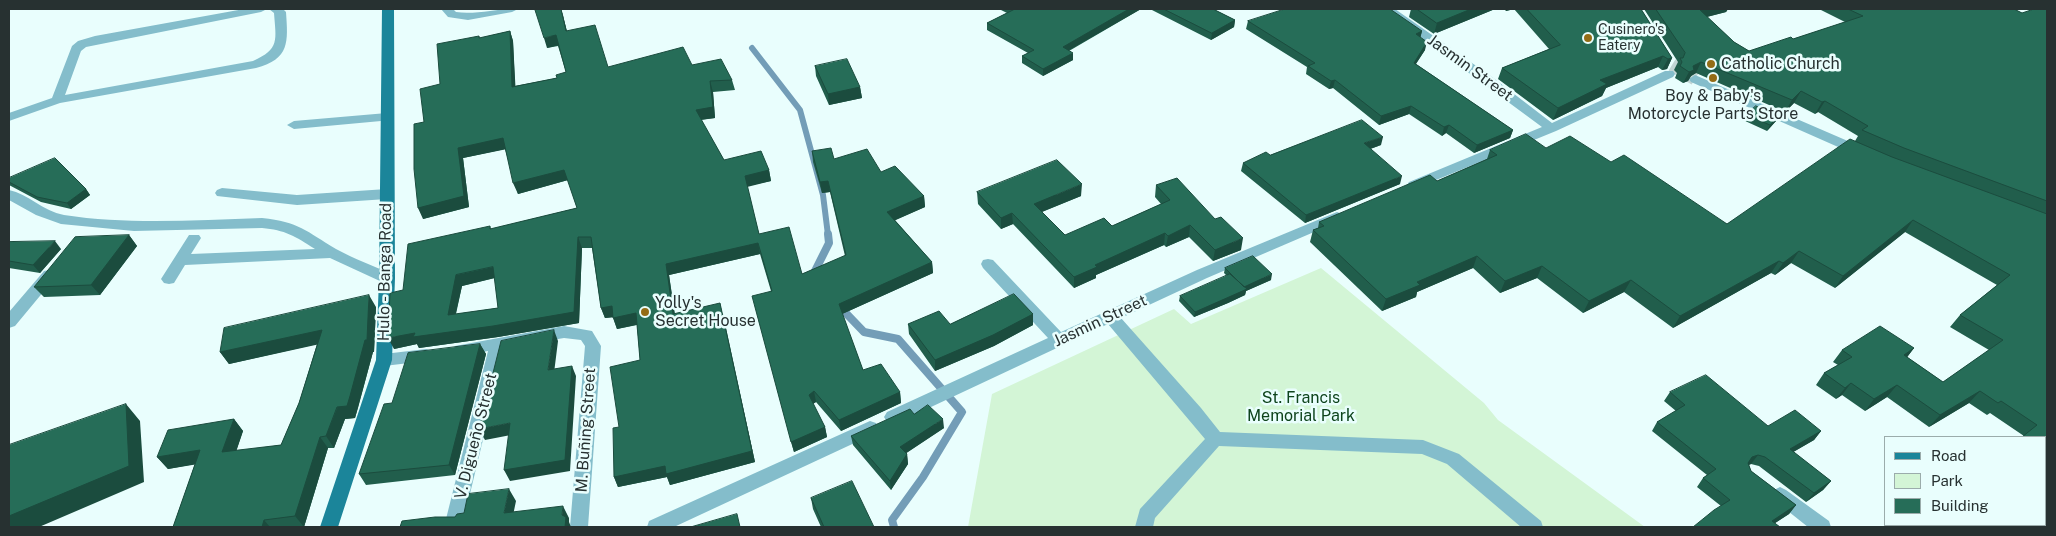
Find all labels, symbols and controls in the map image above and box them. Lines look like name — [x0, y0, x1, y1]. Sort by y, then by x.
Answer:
place label: Cusinero's Eatery — [1598, 22, 1664, 54]
street label: Jasmin Street — [1424, 31, 1516, 105]
marker: Cusinero's Eatery — [1582, 32, 1594, 44]
place label: Catholic Church — [1721, 54, 1840, 74]
marker: Catholic Church — [1705, 58, 1717, 70]
marker: Boy & Baby's Motorcycle Parts Store — [1707, 72, 1719, 84]
place label: Boy & Baby's Motorcycle Parts Store — [1628, 86, 1798, 124]
street label: Hulo - Banga Road — [374, 203, 396, 341]
street label: Jasmin Street — [1050, 291, 1150, 351]
place label: Yolly's Secret House — [655, 293, 756, 331]
marker: Yolly's Secret House — [639, 306, 651, 318]
street label: M. Buñing Street — [572, 367, 600, 493]
street label: V. Digueño Street — [451, 371, 501, 501]
park label: St. Francis Memorial Park — [1247, 388, 1355, 426]
legend — [1884, 436, 2046, 526]
text: Road — [1931, 447, 1967, 464]
text: Park — [1931, 472, 1963, 489]
text: Building — [1931, 497, 1989, 514]

